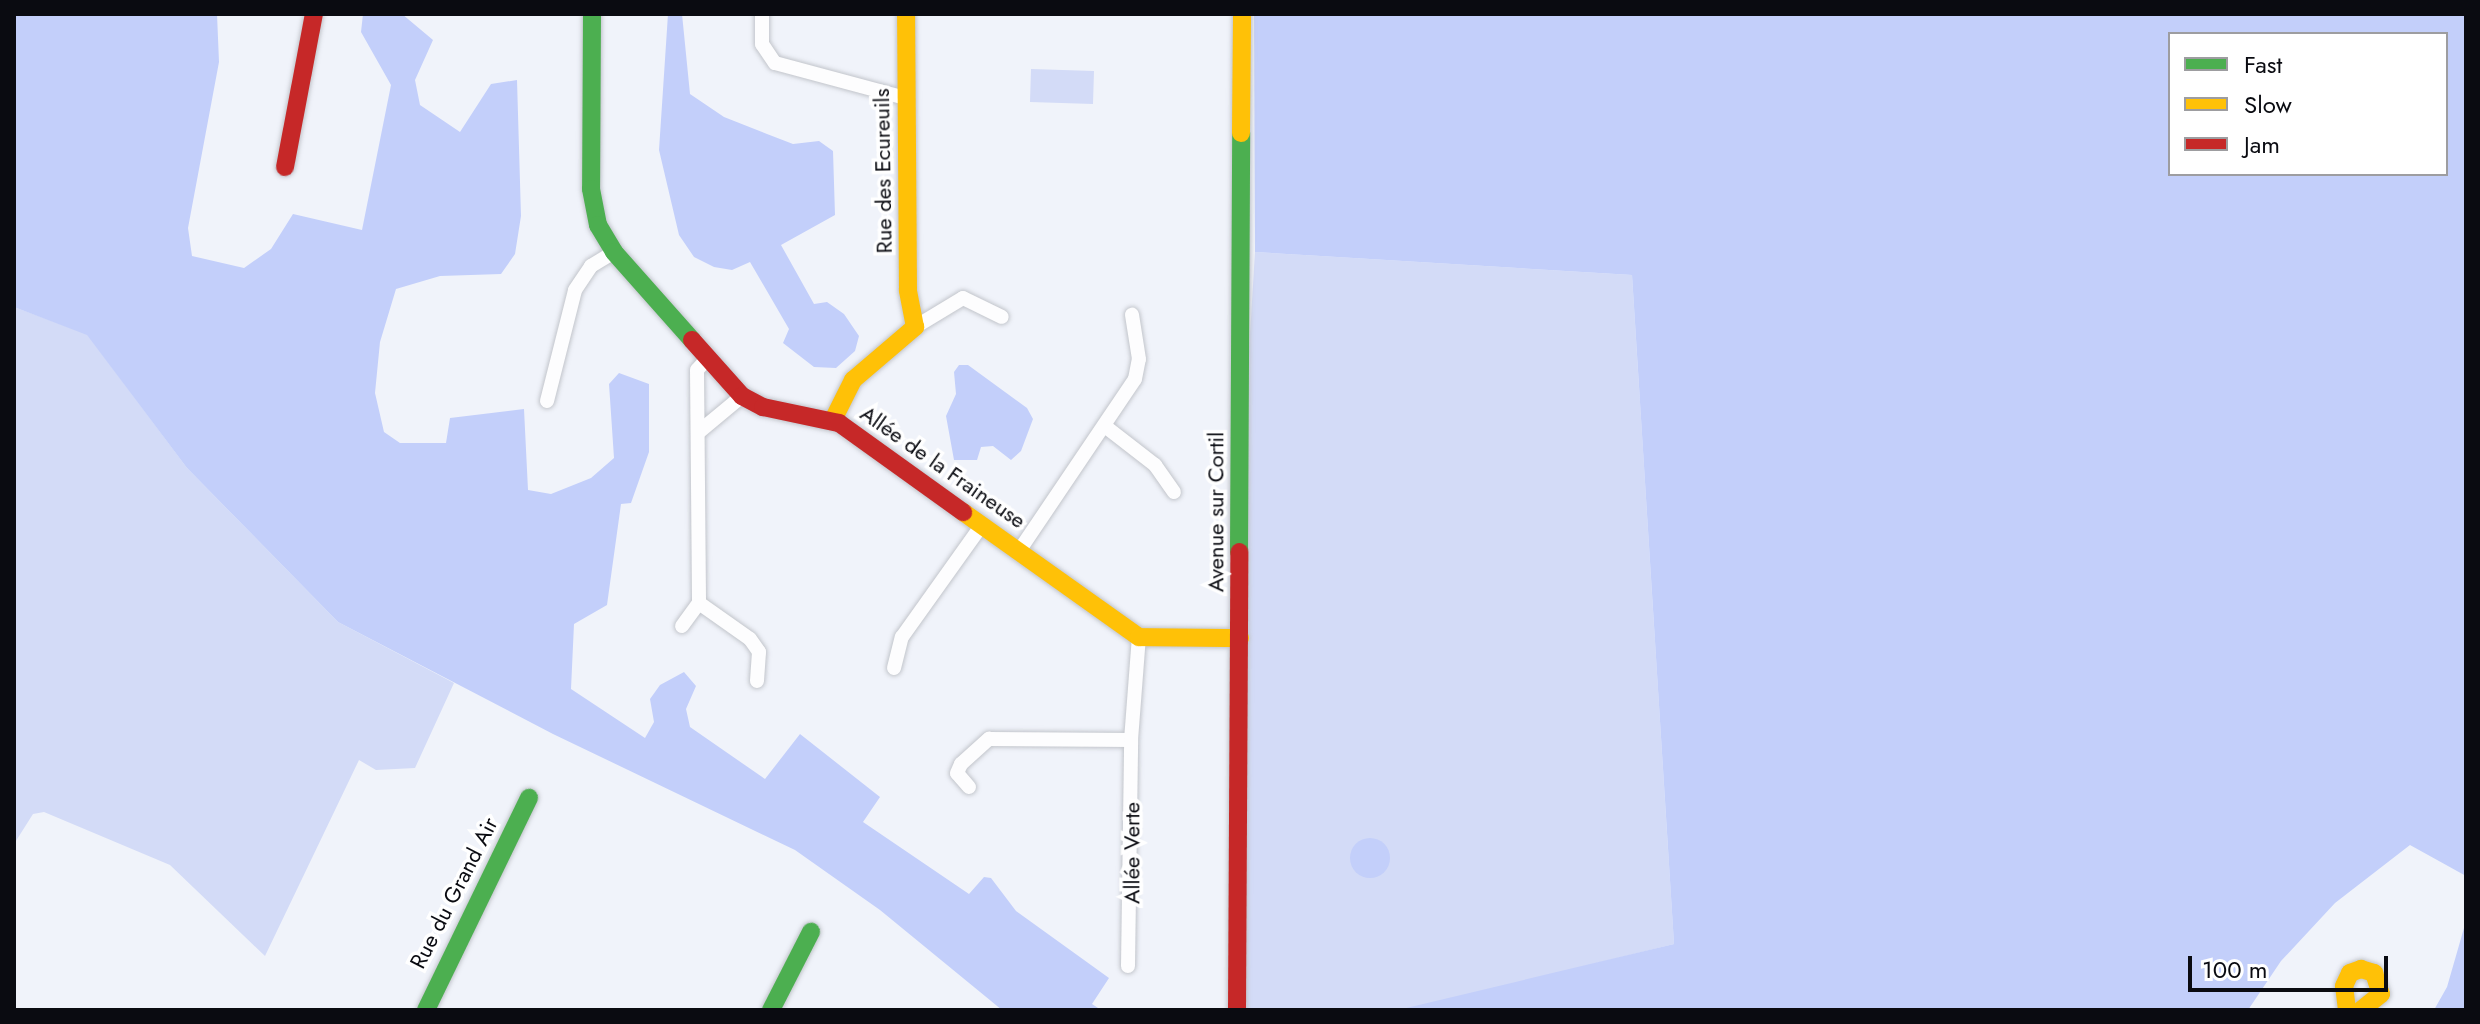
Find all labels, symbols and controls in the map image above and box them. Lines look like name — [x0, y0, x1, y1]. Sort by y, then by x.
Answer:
legend — [2168, 32, 2448, 176]
text: Fast — [2244, 47, 2282, 82]
text: Slow — [2244, 87, 2292, 122]
street label: Rue des Ecureuils — [868, 88, 898, 254]
text: Jam — [2244, 127, 2280, 162]
street label: Allée de la Fraineuse — [855, 400, 1031, 534]
street label: Avenue sur Cortil — [1203, 432, 1229, 592]
street label: Allée Verte — [1119, 802, 1145, 904]
street label: Rue du Grand Air — [405, 813, 503, 973]
scale bar — [2192, 940, 2392, 990]
text: 100 m — [2202, 952, 2268, 987]

